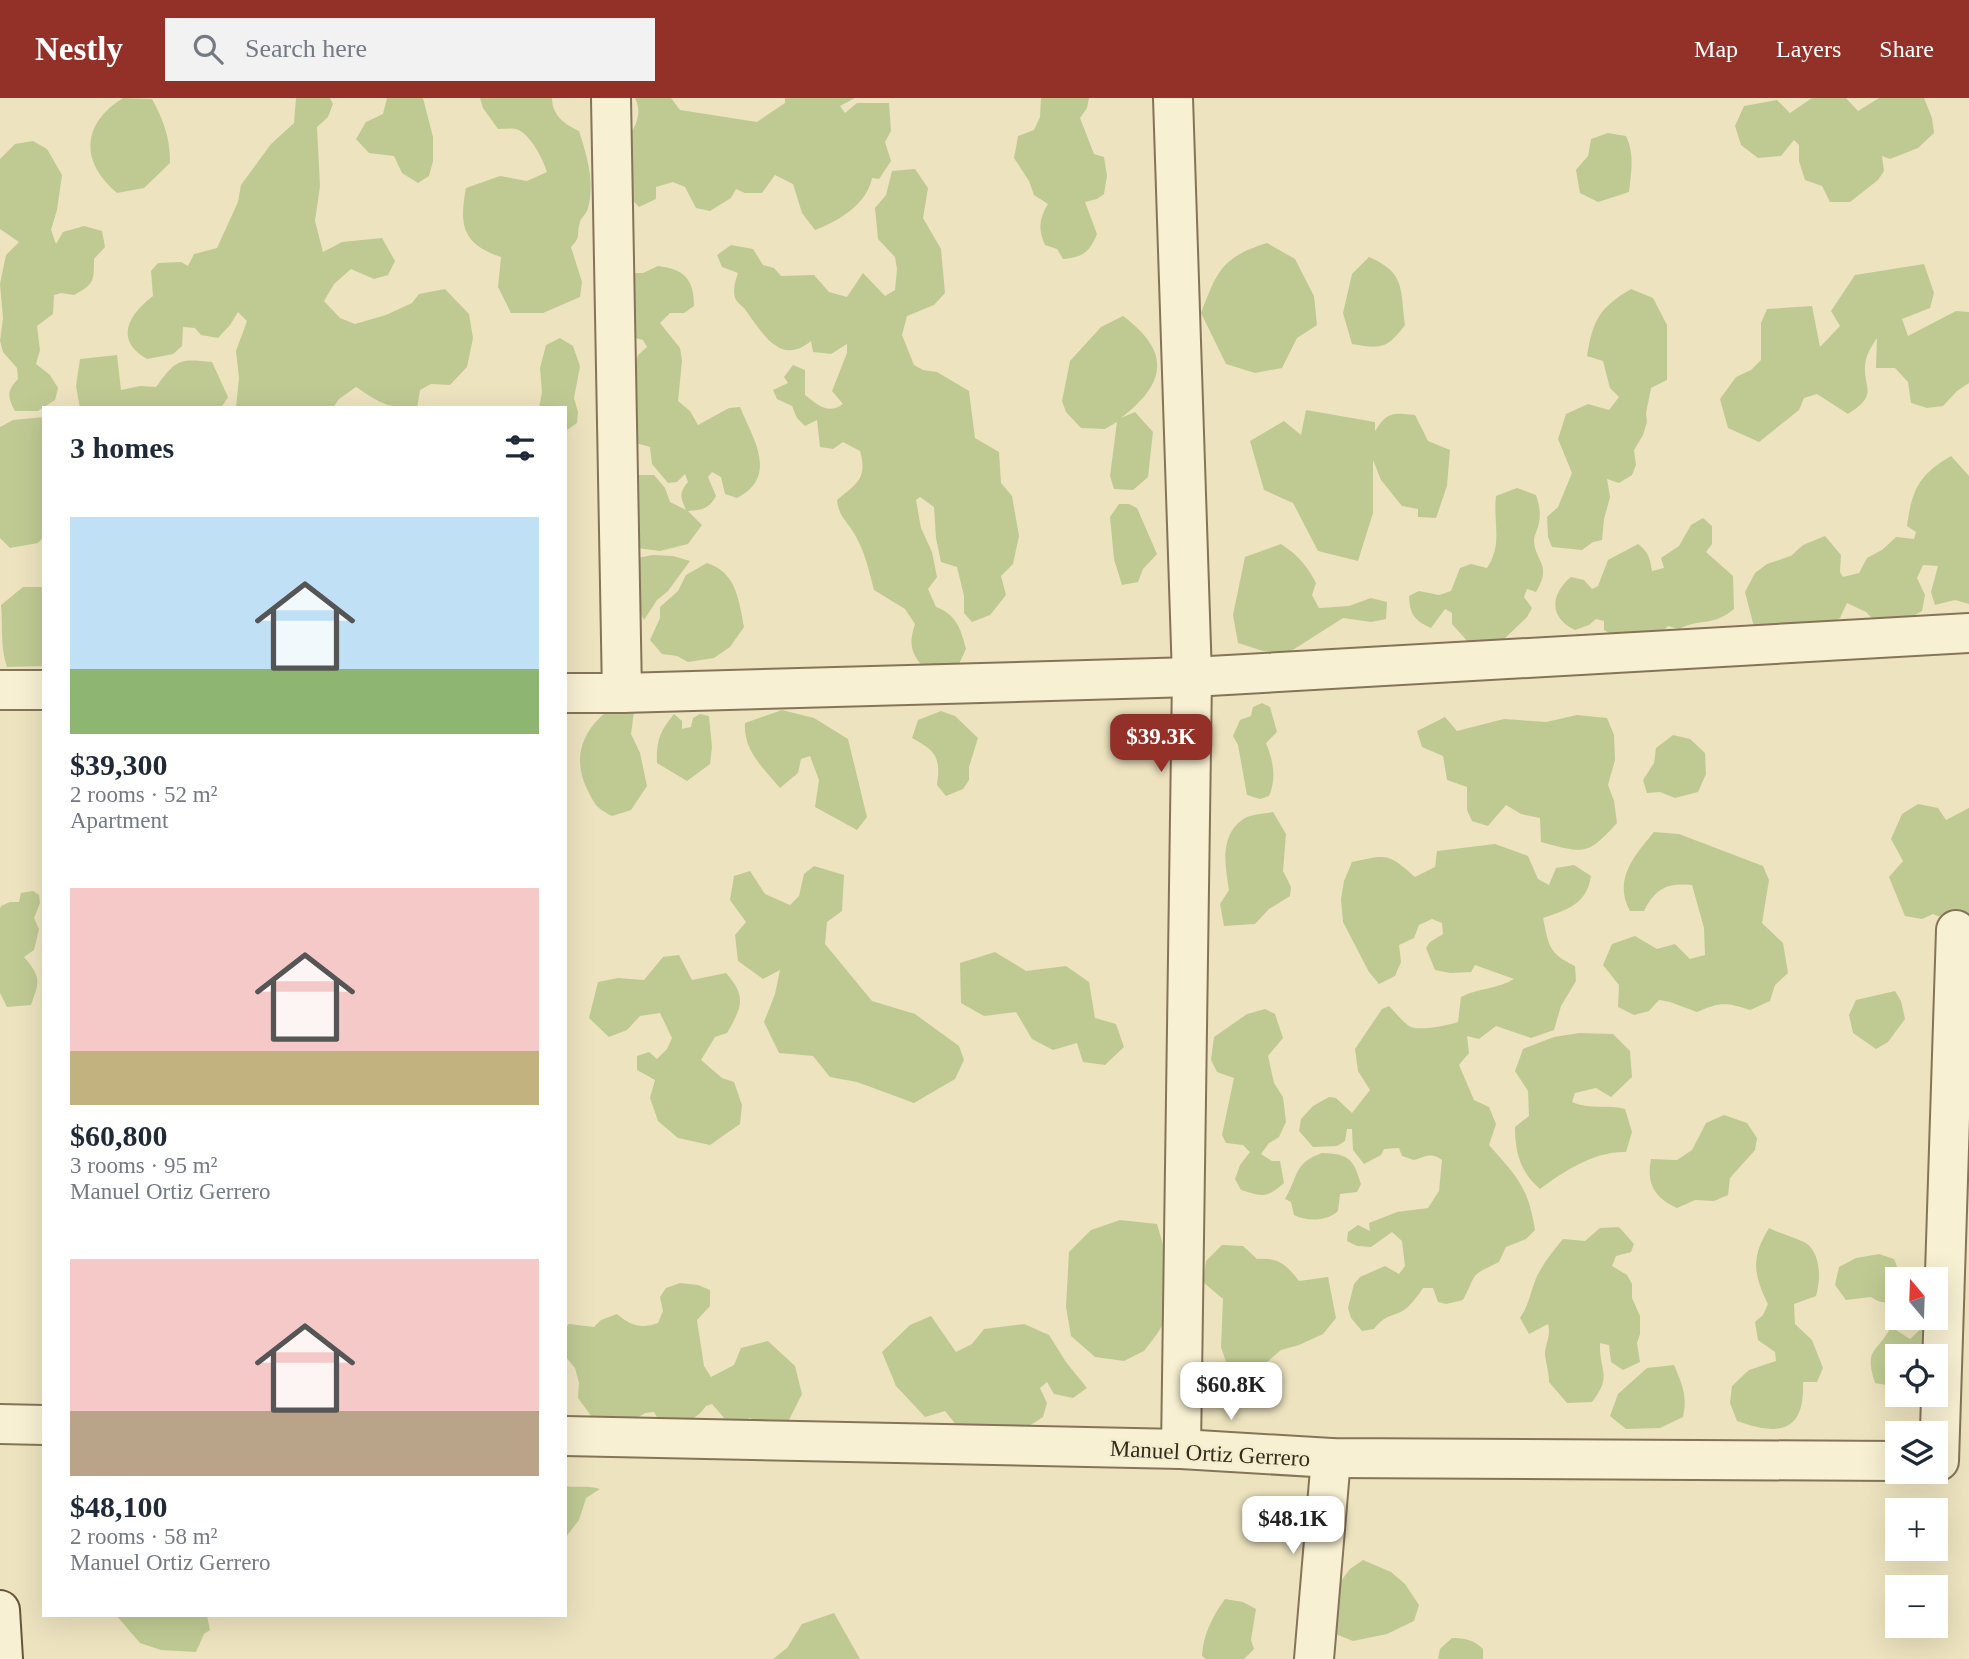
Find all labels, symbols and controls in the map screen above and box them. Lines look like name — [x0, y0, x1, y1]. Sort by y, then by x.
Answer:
search box — [165, 18, 655, 81]
icon: search — [189, 30, 227, 68]
text: Nestly — [35, 31, 123, 67]
text: Search here — [245, 34, 367, 63]
text: Map — [1694, 36, 1738, 62]
text: Layers — [1776, 36, 1841, 62]
text: Share — [1879, 36, 1934, 62]
icon: filters — [501, 429, 539, 467]
text: 3 homes — [70, 431, 174, 464]
icon: home — [242, 563, 368, 689]
pin: $39.3K — [1104, 714, 1218, 774]
text: $39.3K — [1126, 724, 1196, 749]
text: $39,300 — [70, 748, 168, 781]
text: 2 rooms · 52 m² — [70, 782, 217, 807]
text: Apartment — [70, 808, 168, 833]
icon: home — [242, 934, 368, 1060]
text: $60,800 — [70, 1119, 168, 1152]
text: 3 rooms · 95 m² — [70, 1153, 217, 1178]
text: Manuel Ortiz Gerrero — [70, 1179, 271, 1204]
north arrow — [1885, 1267, 1948, 1330]
map controls — [1885, 1267, 1948, 1638]
icon: home — [242, 1305, 368, 1431]
button: locate — [1885, 1344, 1948, 1407]
pin: $60.8K — [1174, 1362, 1288, 1422]
text: $60.8K — [1196, 1372, 1266, 1397]
button: layers — [1885, 1421, 1948, 1484]
street label: Manuel Ortiz Gerrero — [1109, 1436, 1311, 1471]
text: $48,100 — [70, 1490, 168, 1523]
pin: $48.1K — [1236, 1496, 1350, 1556]
button: + — [1885, 1498, 1948, 1561]
text: $48.1K — [1258, 1506, 1328, 1531]
text: 2 rooms · 58 m² — [70, 1524, 217, 1549]
text: Manuel Ortiz Gerrero — [70, 1550, 271, 1575]
button: − — [1885, 1575, 1948, 1638]

